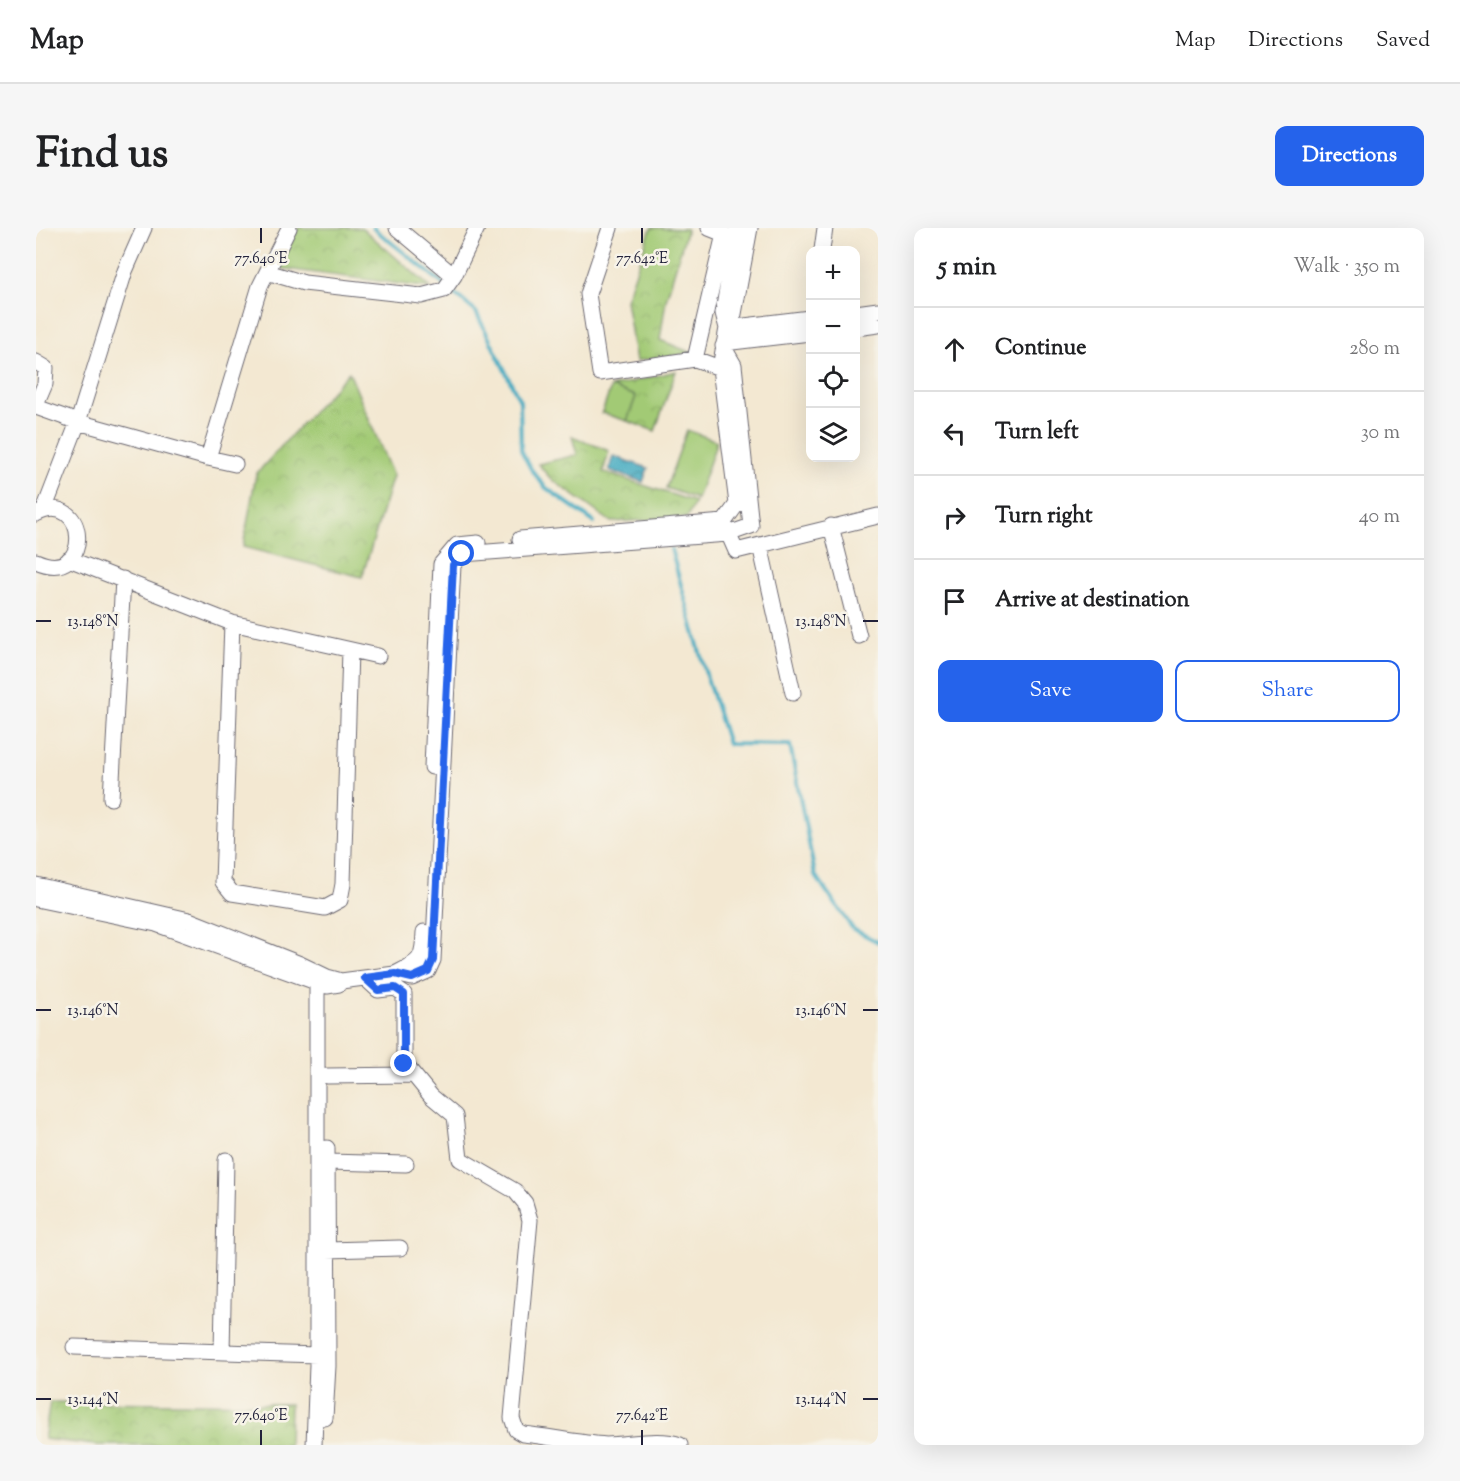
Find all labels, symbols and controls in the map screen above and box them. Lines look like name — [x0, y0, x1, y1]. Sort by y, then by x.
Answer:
text: Map — [30, 21, 84, 61]
text: Map — [1175, 26, 1215, 56]
text: Directions — [1248, 26, 1343, 56]
text: Saved — [1376, 26, 1430, 56]
text: Find us — [36, 126, 168, 186]
button: Directions — [1275, 126, 1424, 186]
map controls — [806, 246, 860, 462]
button: + — [806, 246, 860, 300]
text: 77.640°E — [235, 249, 288, 270]
text: 77.642°E — [616, 249, 668, 270]
text: 5 min — [938, 249, 997, 286]
text: Walk · 350 m — [1293, 253, 1400, 282]
button: − — [806, 300, 860, 354]
icon: ahead — [938, 333, 971, 366]
text: Continue — [995, 333, 1086, 365]
text: 280 m — [1349, 335, 1400, 364]
button: locate — [806, 354, 860, 408]
button: layers — [806, 408, 860, 462]
icon: left — [938, 417, 971, 450]
text: Turn left — [995, 417, 1078, 449]
text: 30 m — [1361, 419, 1400, 448]
icon: right — [938, 501, 971, 534]
text: Turn right — [995, 501, 1092, 533]
text: 40 m — [1359, 503, 1400, 532]
route start — [448, 540, 474, 566]
icon: arrive — [938, 585, 971, 618]
text: Arrive at destination — [995, 585, 1190, 617]
text: 13.148°N — [68, 612, 119, 633]
text: 13.148°N — [796, 612, 847, 633]
button: Save — [938, 660, 1163, 722]
button: Share — [1175, 660, 1400, 722]
text: 13.146°N — [68, 1001, 118, 1022]
text: 13.146°N — [796, 1001, 846, 1022]
route end — [390, 1050, 416, 1076]
text: 13.144°N — [68, 1390, 118, 1411]
text: 13.144°N — [796, 1390, 846, 1411]
text: 77.640°E — [235, 1406, 288, 1427]
text: 77.642°E — [616, 1406, 668, 1427]

